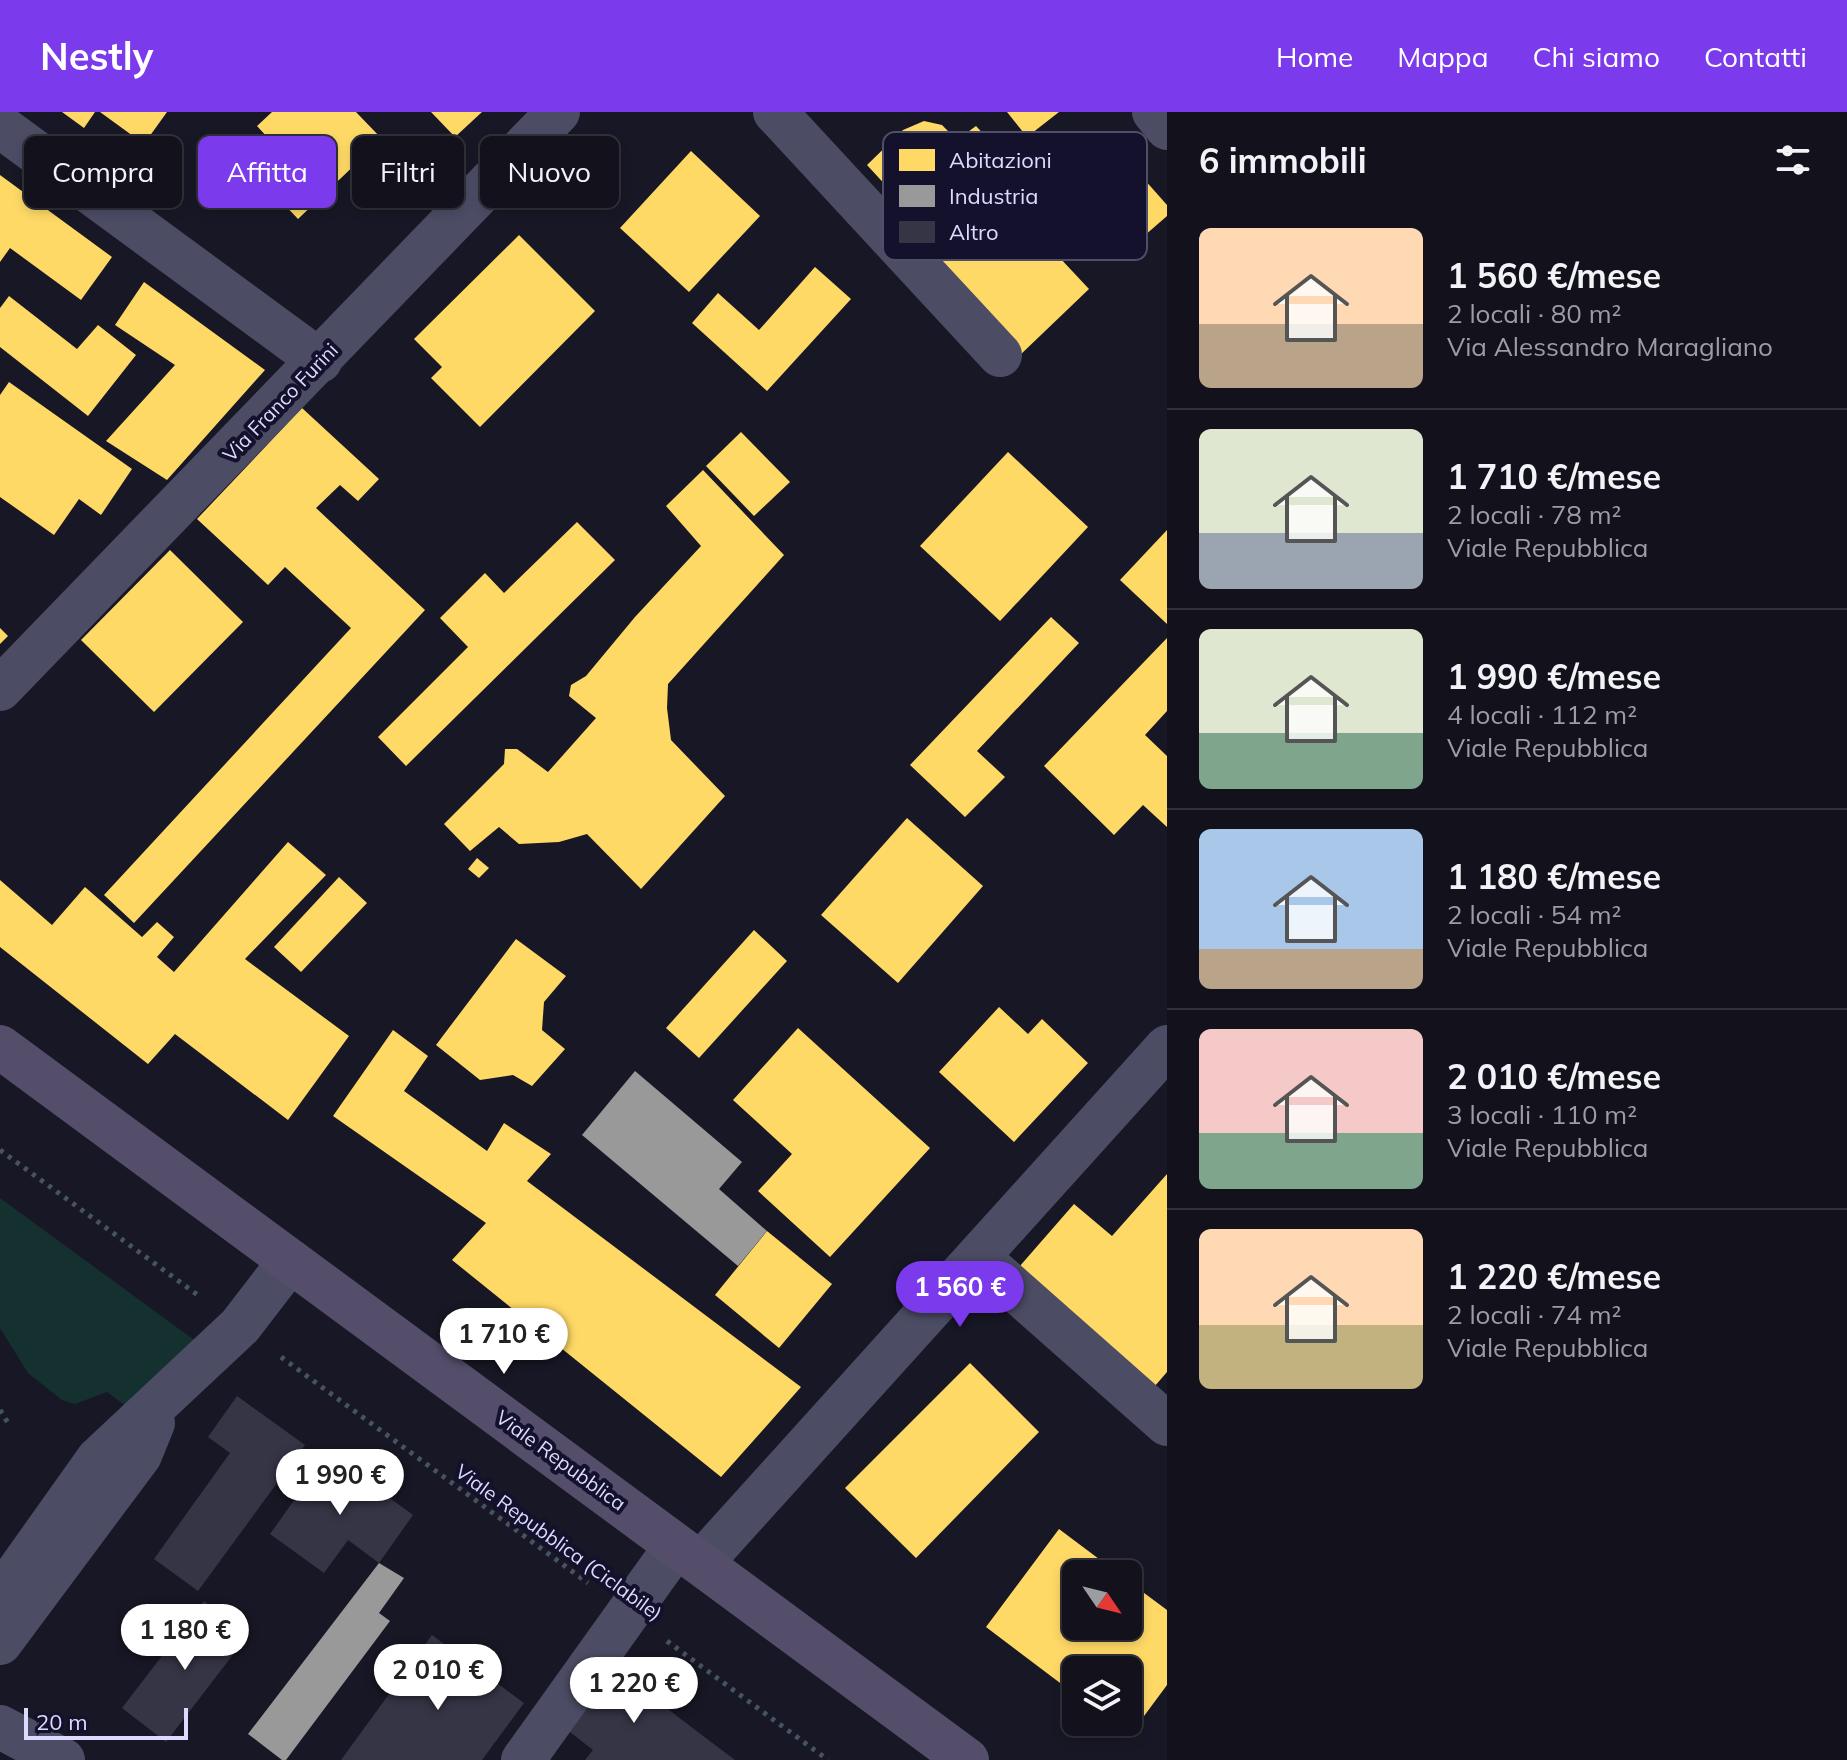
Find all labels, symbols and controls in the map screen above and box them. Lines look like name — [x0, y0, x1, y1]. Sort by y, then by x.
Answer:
text: Nestly — [40, 32, 153, 80]
text: Home — [1276, 39, 1353, 74]
text: Mappa — [1397, 39, 1488, 74]
text: Chi siamo — [1532, 39, 1660, 74]
text: Contatti — [1704, 39, 1807, 74]
legend — [883, 132, 1147, 260]
chip: Compra — [24, 136, 182, 208]
chip: Affitta — [198, 136, 336, 208]
chip: Filtri — [352, 136, 464, 208]
chip: Nuovo — [480, 136, 619, 208]
icon: filters — [1771, 138, 1815, 182]
text: 6 immobili — [1199, 139, 1367, 182]
text: Abitazioni — [949, 146, 1052, 174]
text: Industria — [949, 182, 1038, 210]
text: Altro — [949, 218, 999, 246]
text: 1 560 €/mese — [1447, 254, 1661, 297]
icon: home — [1263, 260, 1359, 356]
text: 2 locali · 80 m² — [1447, 297, 1621, 330]
text: Via Alessandro Maragliano — [1447, 330, 1773, 363]
street label: Via Franco Furini — [217, 337, 343, 467]
text: 1 710 €/mese — [1447, 455, 1661, 498]
icon: home — [1263, 461, 1359, 557]
text: 2 locali · 78 m² — [1447, 498, 1621, 531]
text: Viale Repubblica — [1447, 531, 1648, 564]
text: 1 990 €/mese — [1447, 655, 1661, 698]
icon: home — [1263, 661, 1359, 757]
text: 4 locali · 112 m² — [1447, 698, 1637, 731]
text: Viale Repubblica — [1447, 731, 1648, 764]
text: 1 180 €/mese — [1447, 855, 1661, 898]
icon: home — [1263, 861, 1359, 957]
text: 2 locali · 54 m² — [1447, 898, 1621, 931]
text: Viale Repubblica — [1447, 931, 1648, 964]
text: 2 010 €/mese — [1447, 1055, 1661, 1098]
icon: home — [1263, 1061, 1359, 1157]
text: 3 locali · 110 m² — [1447, 1098, 1637, 1131]
text: Viale Repubblica — [1447, 1131, 1648, 1164]
text: 1 220 €/mese — [1447, 1255, 1661, 1298]
pin: 1 560 € — [886, 1261, 1034, 1329]
icon: home — [1263, 1261, 1359, 1357]
text: 1 560 € — [914, 1270, 1006, 1303]
text: 2 locali · 74 m² — [1447, 1298, 1621, 1331]
pin: 1 710 € — [430, 1308, 578, 1376]
text: 1 710 € — [458, 1317, 550, 1350]
text: Viale Repubblica — [1447, 1331, 1648, 1364]
street label: Viale Repubblica — [491, 1404, 631, 1516]
pin: 1 990 € — [266, 1449, 414, 1517]
text: 1 990 € — [294, 1458, 386, 1491]
street label: Viale Repubblica (Ciclabile) — [451, 1458, 667, 1626]
north arrow — [1062, 1560, 1142, 1640]
map controls — [1062, 1560, 1142, 1736]
pin: 1 180 € — [111, 1604, 259, 1672]
text: 1 180 € — [139, 1613, 231, 1646]
pin: 2 010 € — [364, 1644, 512, 1712]
text: 2 010 € — [392, 1653, 484, 1686]
button: layers — [1062, 1656, 1142, 1736]
pin: 1 220 € — [560, 1657, 708, 1725]
text: 1 220 € — [588, 1666, 680, 1699]
scale bar — [24, 1704, 188, 1740]
text: 20 m — [36, 1708, 87, 1736]

